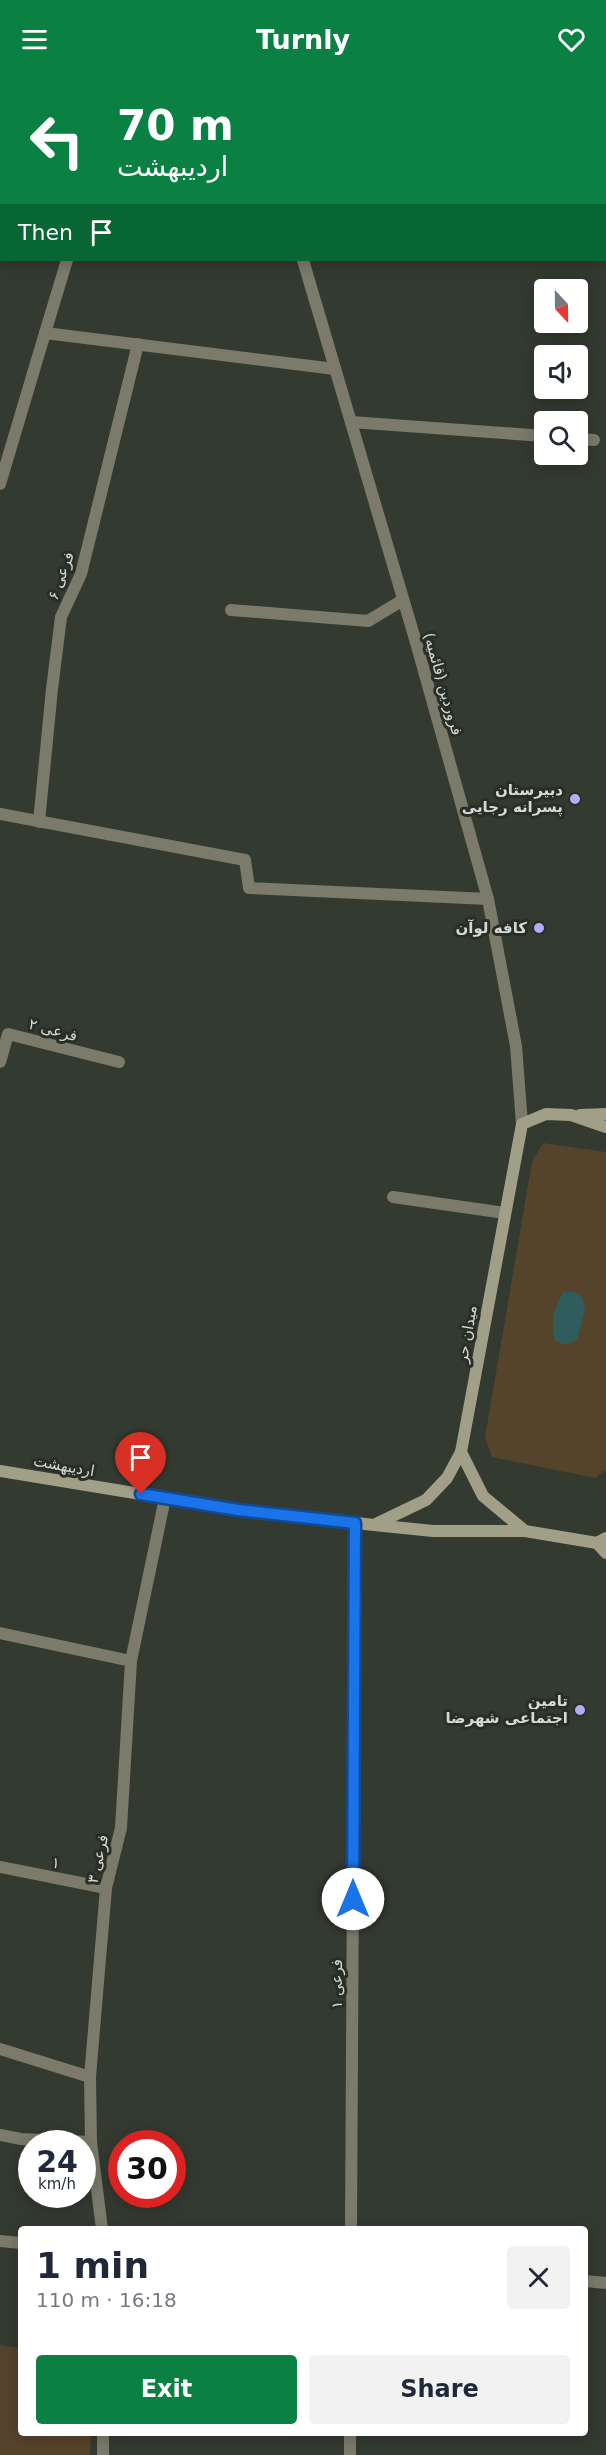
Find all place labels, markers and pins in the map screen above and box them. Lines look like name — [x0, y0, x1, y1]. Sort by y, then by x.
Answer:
place label: دبیرستان پسرانه رجایی — [462, 781, 563, 817]
marker: دبیرستان پسرانه رجایی — [568, 792, 582, 806]
place label: کافه لوآن — [456, 919, 527, 937]
marker: کافه لوآن — [532, 921, 546, 935]
pin — [115, 1432, 166, 1494]
place label: تامین اجتماعی شهرضا — [445, 1692, 568, 1727]
marker: تامین اجتماعی شهرضا — [573, 1703, 587, 1717]

